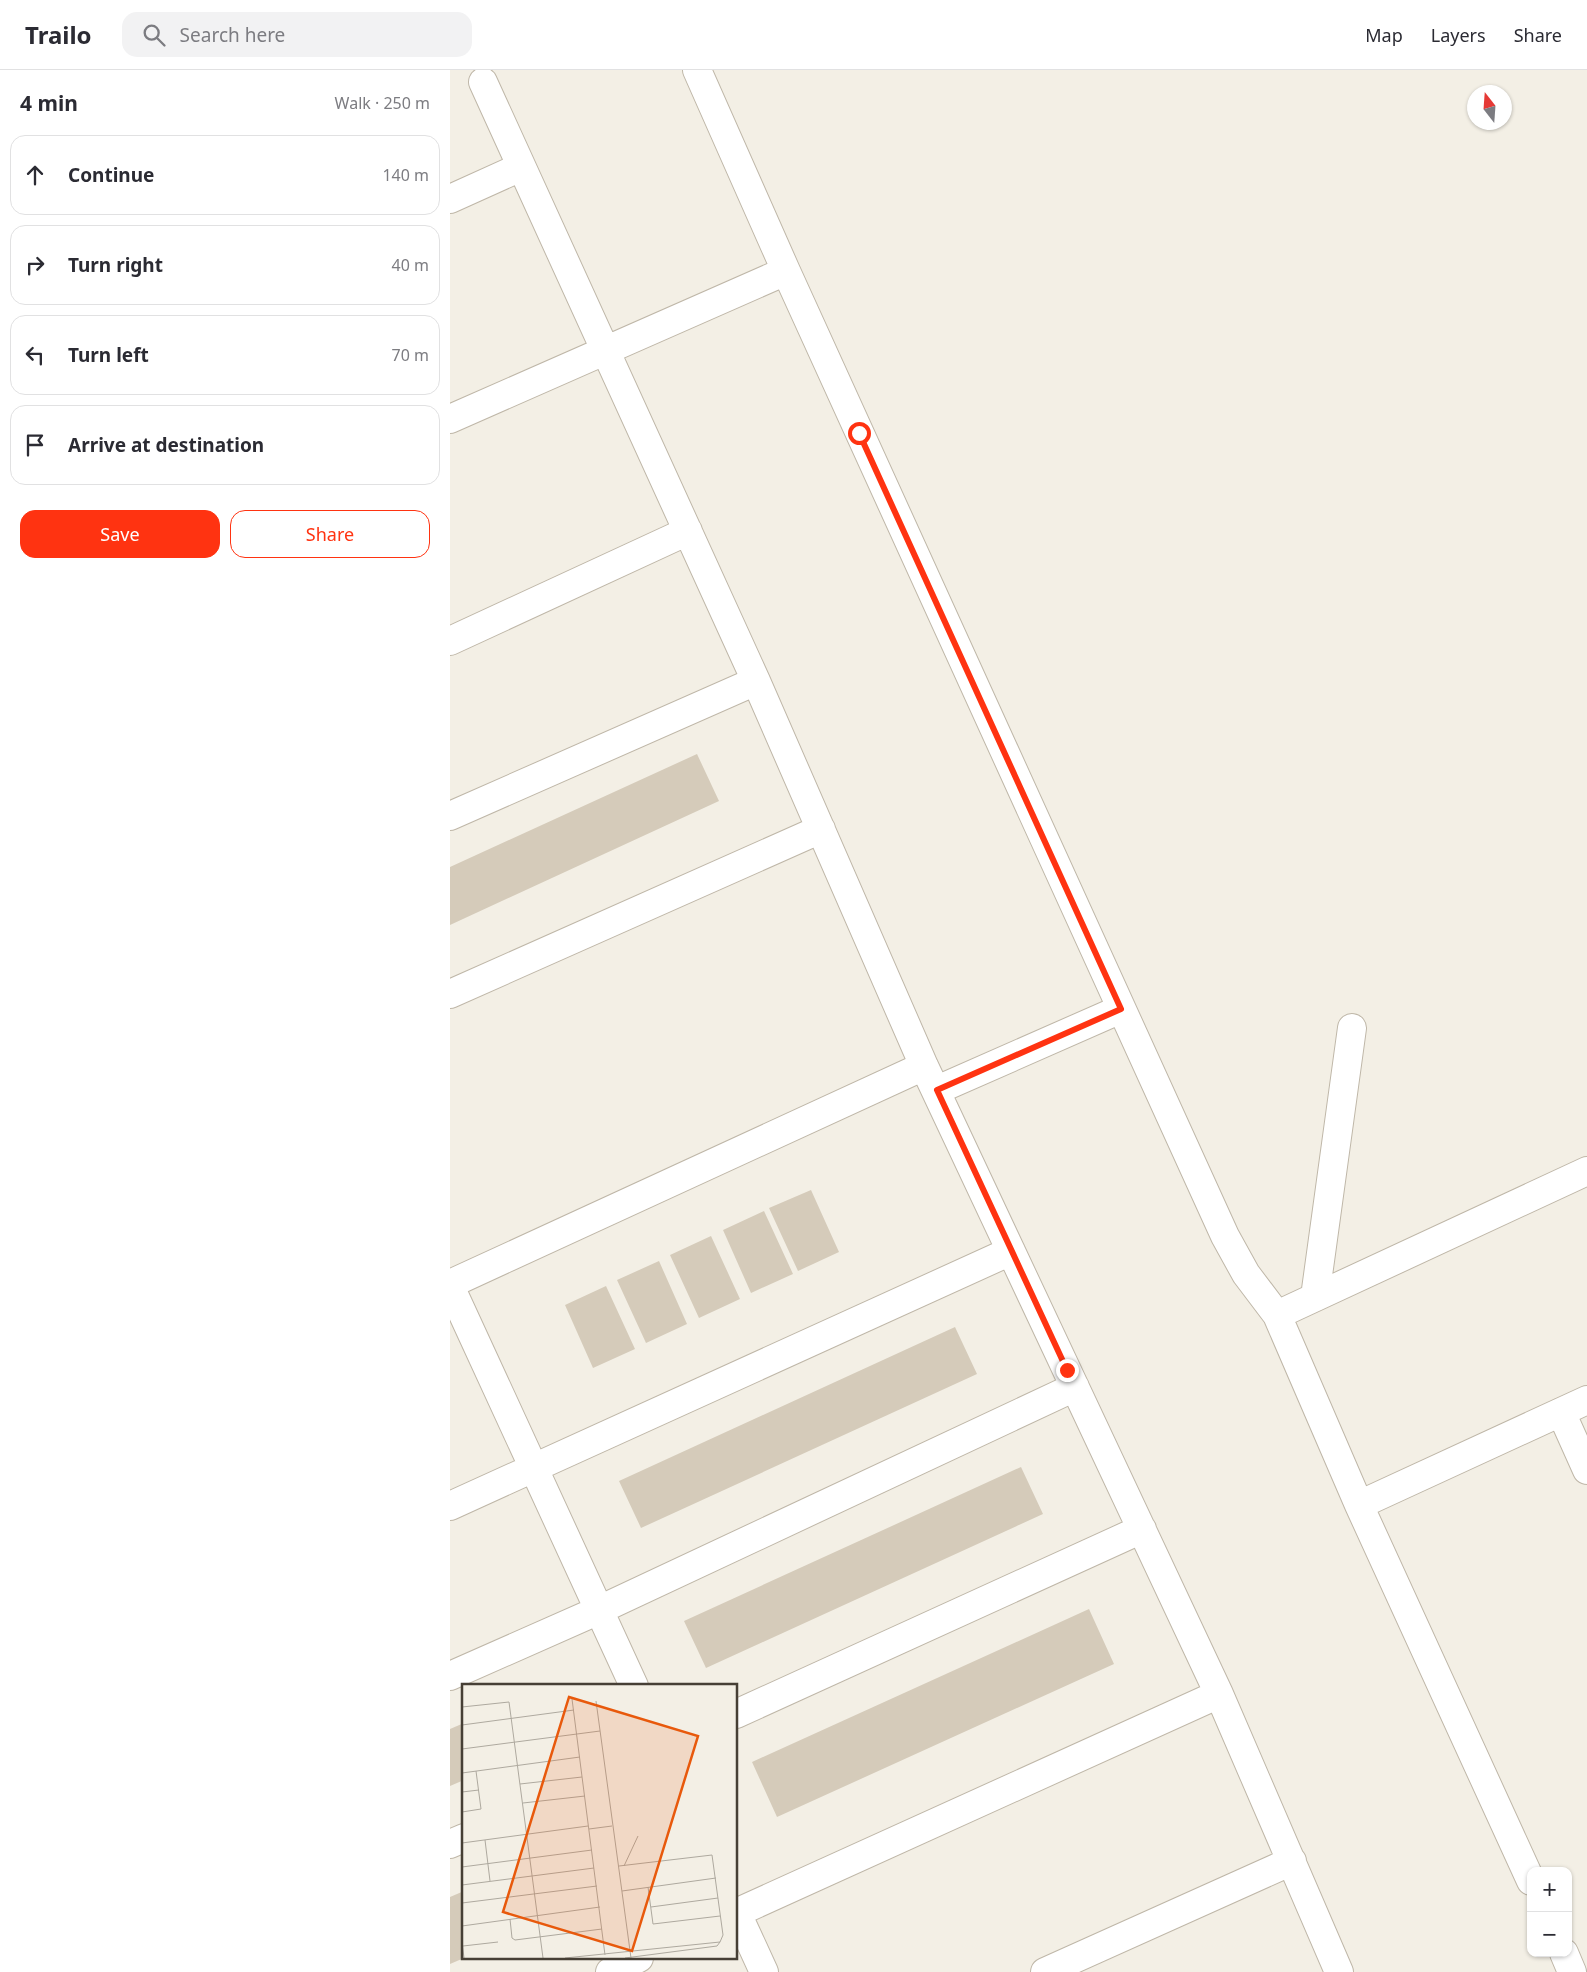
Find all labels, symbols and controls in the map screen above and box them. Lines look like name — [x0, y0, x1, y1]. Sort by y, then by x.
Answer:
search box — [122, 12, 472, 57]
text: Trailo — [25, 18, 92, 51]
icon: search — [140, 21, 168, 49]
text: Search here — [180, 22, 285, 48]
text: Map — [1365, 23, 1403, 47]
text: Layers — [1431, 23, 1486, 47]
text: Share — [1514, 23, 1562, 47]
north arrow — [1467, 85, 1512, 130]
text: 4 min — [20, 89, 78, 117]
text: Walk · 250 m — [335, 92, 430, 114]
icon: ahead — [21, 161, 49, 189]
text: Continue — [68, 162, 154, 188]
text: 140 m — [382, 164, 429, 186]
icon: right — [21, 251, 49, 279]
text: Turn right — [68, 252, 163, 278]
text: 40 m — [392, 254, 429, 276]
icon: left — [21, 341, 49, 369]
text: Turn left — [68, 342, 149, 368]
text: 70 m — [392, 344, 429, 366]
route start — [848, 422, 871, 445]
icon: arrive — [21, 431, 49, 459]
text: Arrive at destination — [68, 432, 264, 458]
button: Save — [20, 510, 220, 558]
button: Share — [230, 510, 430, 558]
route end — [1056, 1359, 1079, 1382]
inset map — [462, 1684, 738, 1960]
map controls — [1527, 1867, 1572, 1957]
button: + — [1527, 1867, 1572, 1912]
button: − — [1527, 1912, 1572, 1957]

